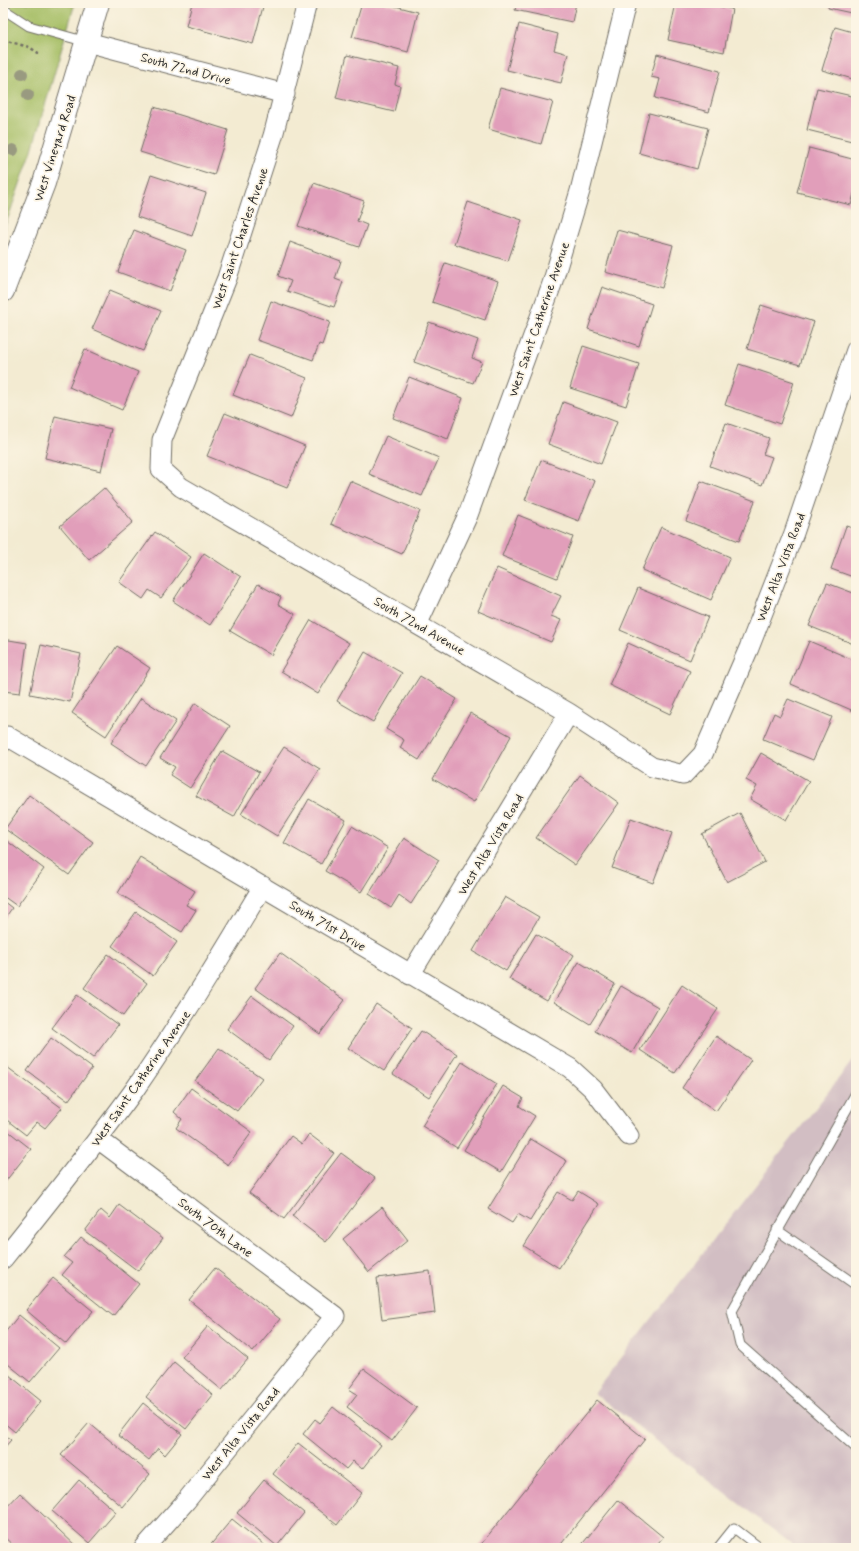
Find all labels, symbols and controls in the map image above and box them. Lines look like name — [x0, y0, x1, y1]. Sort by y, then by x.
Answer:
street label: South 72nd Drive — [139, 49, 233, 90]
street label: West Vineyard Road — [30, 93, 81, 204]
street label: West Saint Charles Avenue — [208, 165, 273, 312]
street label: West Saint Catherine Avenue — [505, 240, 574, 399]
street label: West Alta Vista Road — [753, 511, 810, 624]
street label: South 72nd Avenue — [370, 593, 468, 659]
street label: West Alta Vista Road — [454, 791, 528, 899]
street label: South 71st Drive — [286, 897, 369, 956]
street label: West Saint Catherine Avenue — [88, 1007, 195, 1150]
street label: South 70th Lane — [174, 1195, 256, 1262]
street label: West Alta Vista Road — [198, 1384, 284, 1484]

